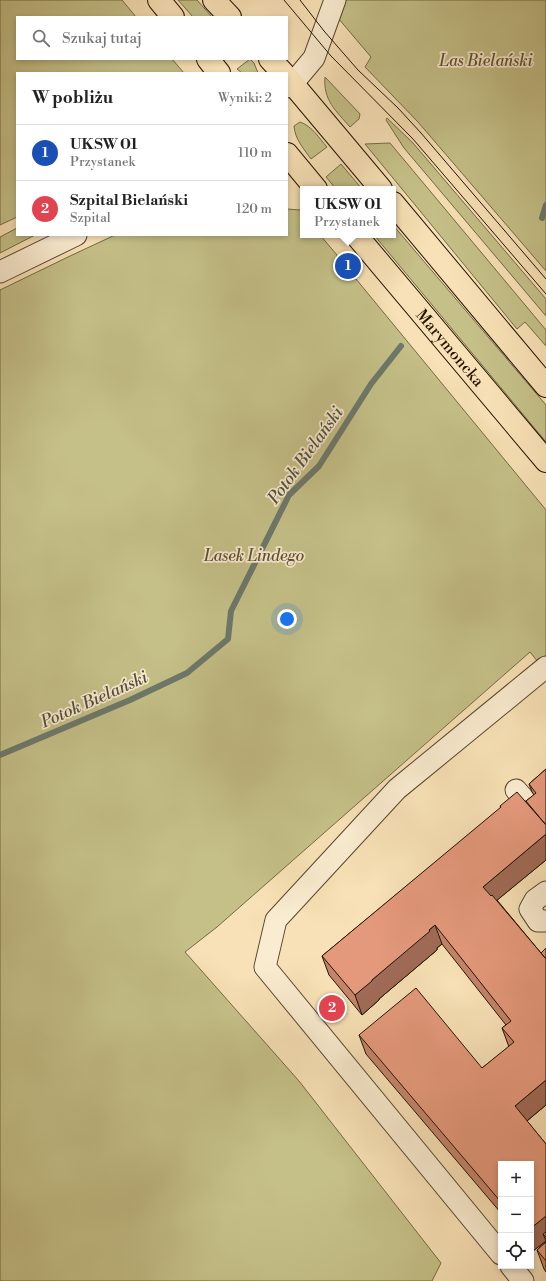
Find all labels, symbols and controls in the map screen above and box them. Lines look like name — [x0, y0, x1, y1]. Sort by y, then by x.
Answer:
search box — [16, 16, 288, 60]
icon: search — [30, 27, 52, 49]
text: Szukaj tutaj — [62, 29, 142, 48]
park label: Las Bielański — [438, 51, 533, 71]
text: W pobliżu — [32, 87, 113, 109]
text: Wyniki: 2 — [218, 90, 272, 106]
text: UKSW 01 — [70, 135, 138, 154]
text: 1 — [42, 145, 48, 161]
text: 110 m — [238, 145, 272, 161]
text: Przystanek — [70, 154, 135, 170]
popup — [300, 186, 396, 238]
text: Szpital Bielański — [70, 191, 188, 210]
text: UKSW 01 — [314, 195, 382, 214]
text: 2 — [41, 201, 49, 217]
text: 120 m — [236, 201, 272, 217]
text: Szpital — [70, 210, 111, 226]
text: Przystanek — [314, 214, 379, 230]
pin: 1 — [335, 251, 361, 281]
street label: Marymoncka — [412, 305, 489, 392]
water label: Potok Bielański — [263, 402, 349, 509]
park label: Lasek Lindego — [203, 546, 304, 566]
your location — [277, 609, 297, 629]
water label: Potok Bielański — [36, 666, 152, 734]
pin: 2 — [319, 993, 345, 1023]
map controls — [498, 1161, 534, 1269]
button: + — [498, 1161, 534, 1197]
button: − — [498, 1197, 534, 1233]
button: locate — [498, 1233, 534, 1269]

